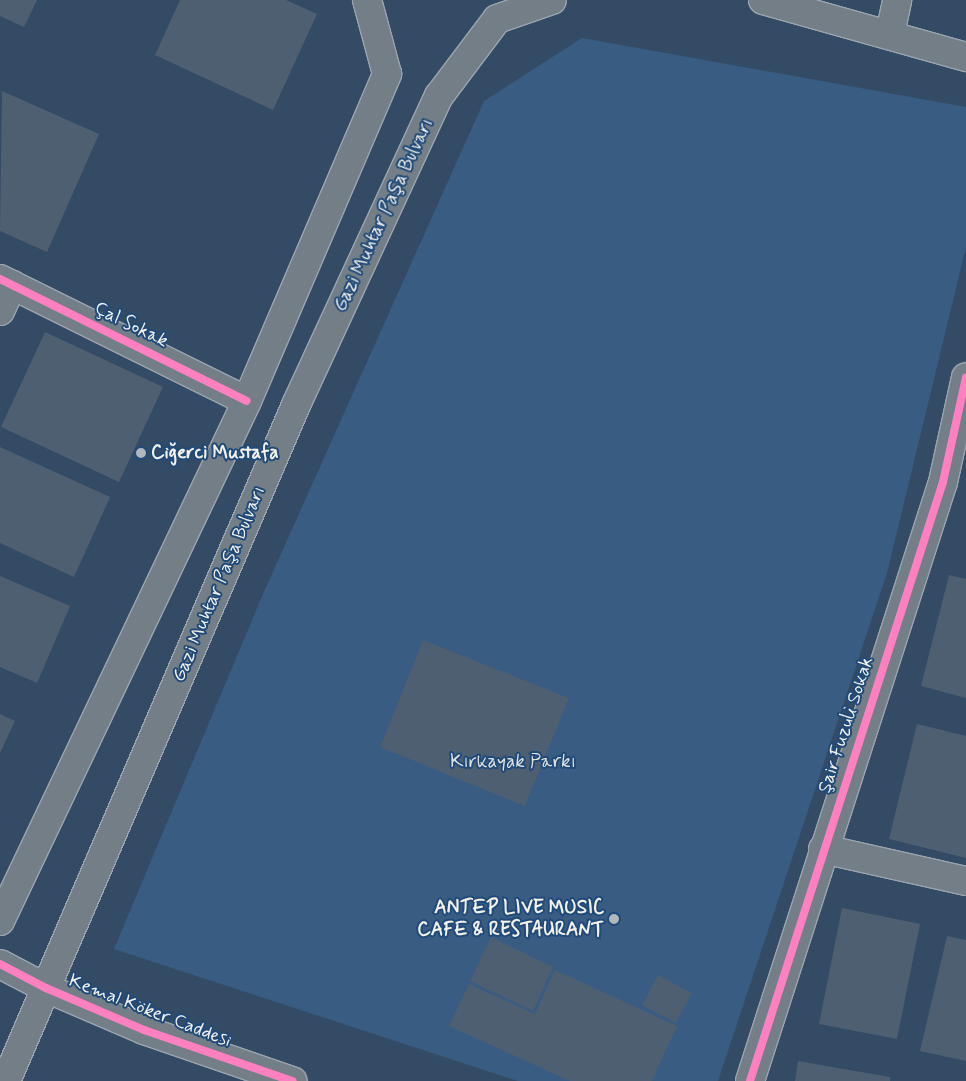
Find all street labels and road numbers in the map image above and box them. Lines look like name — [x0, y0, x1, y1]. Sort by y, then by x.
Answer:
street label: Gazi Muhtar Paşa Bulvarı — [329, 115, 439, 315]
street label: Çal Sokak — [90, 297, 172, 353]
street label: Gazi Muhtar Paşa Bulvarı — [167, 483, 271, 685]
street label: Şair Fuzuli Sokak — [814, 656, 878, 794]
street label: Kemal Köker Caddesi — [64, 969, 236, 1053]

